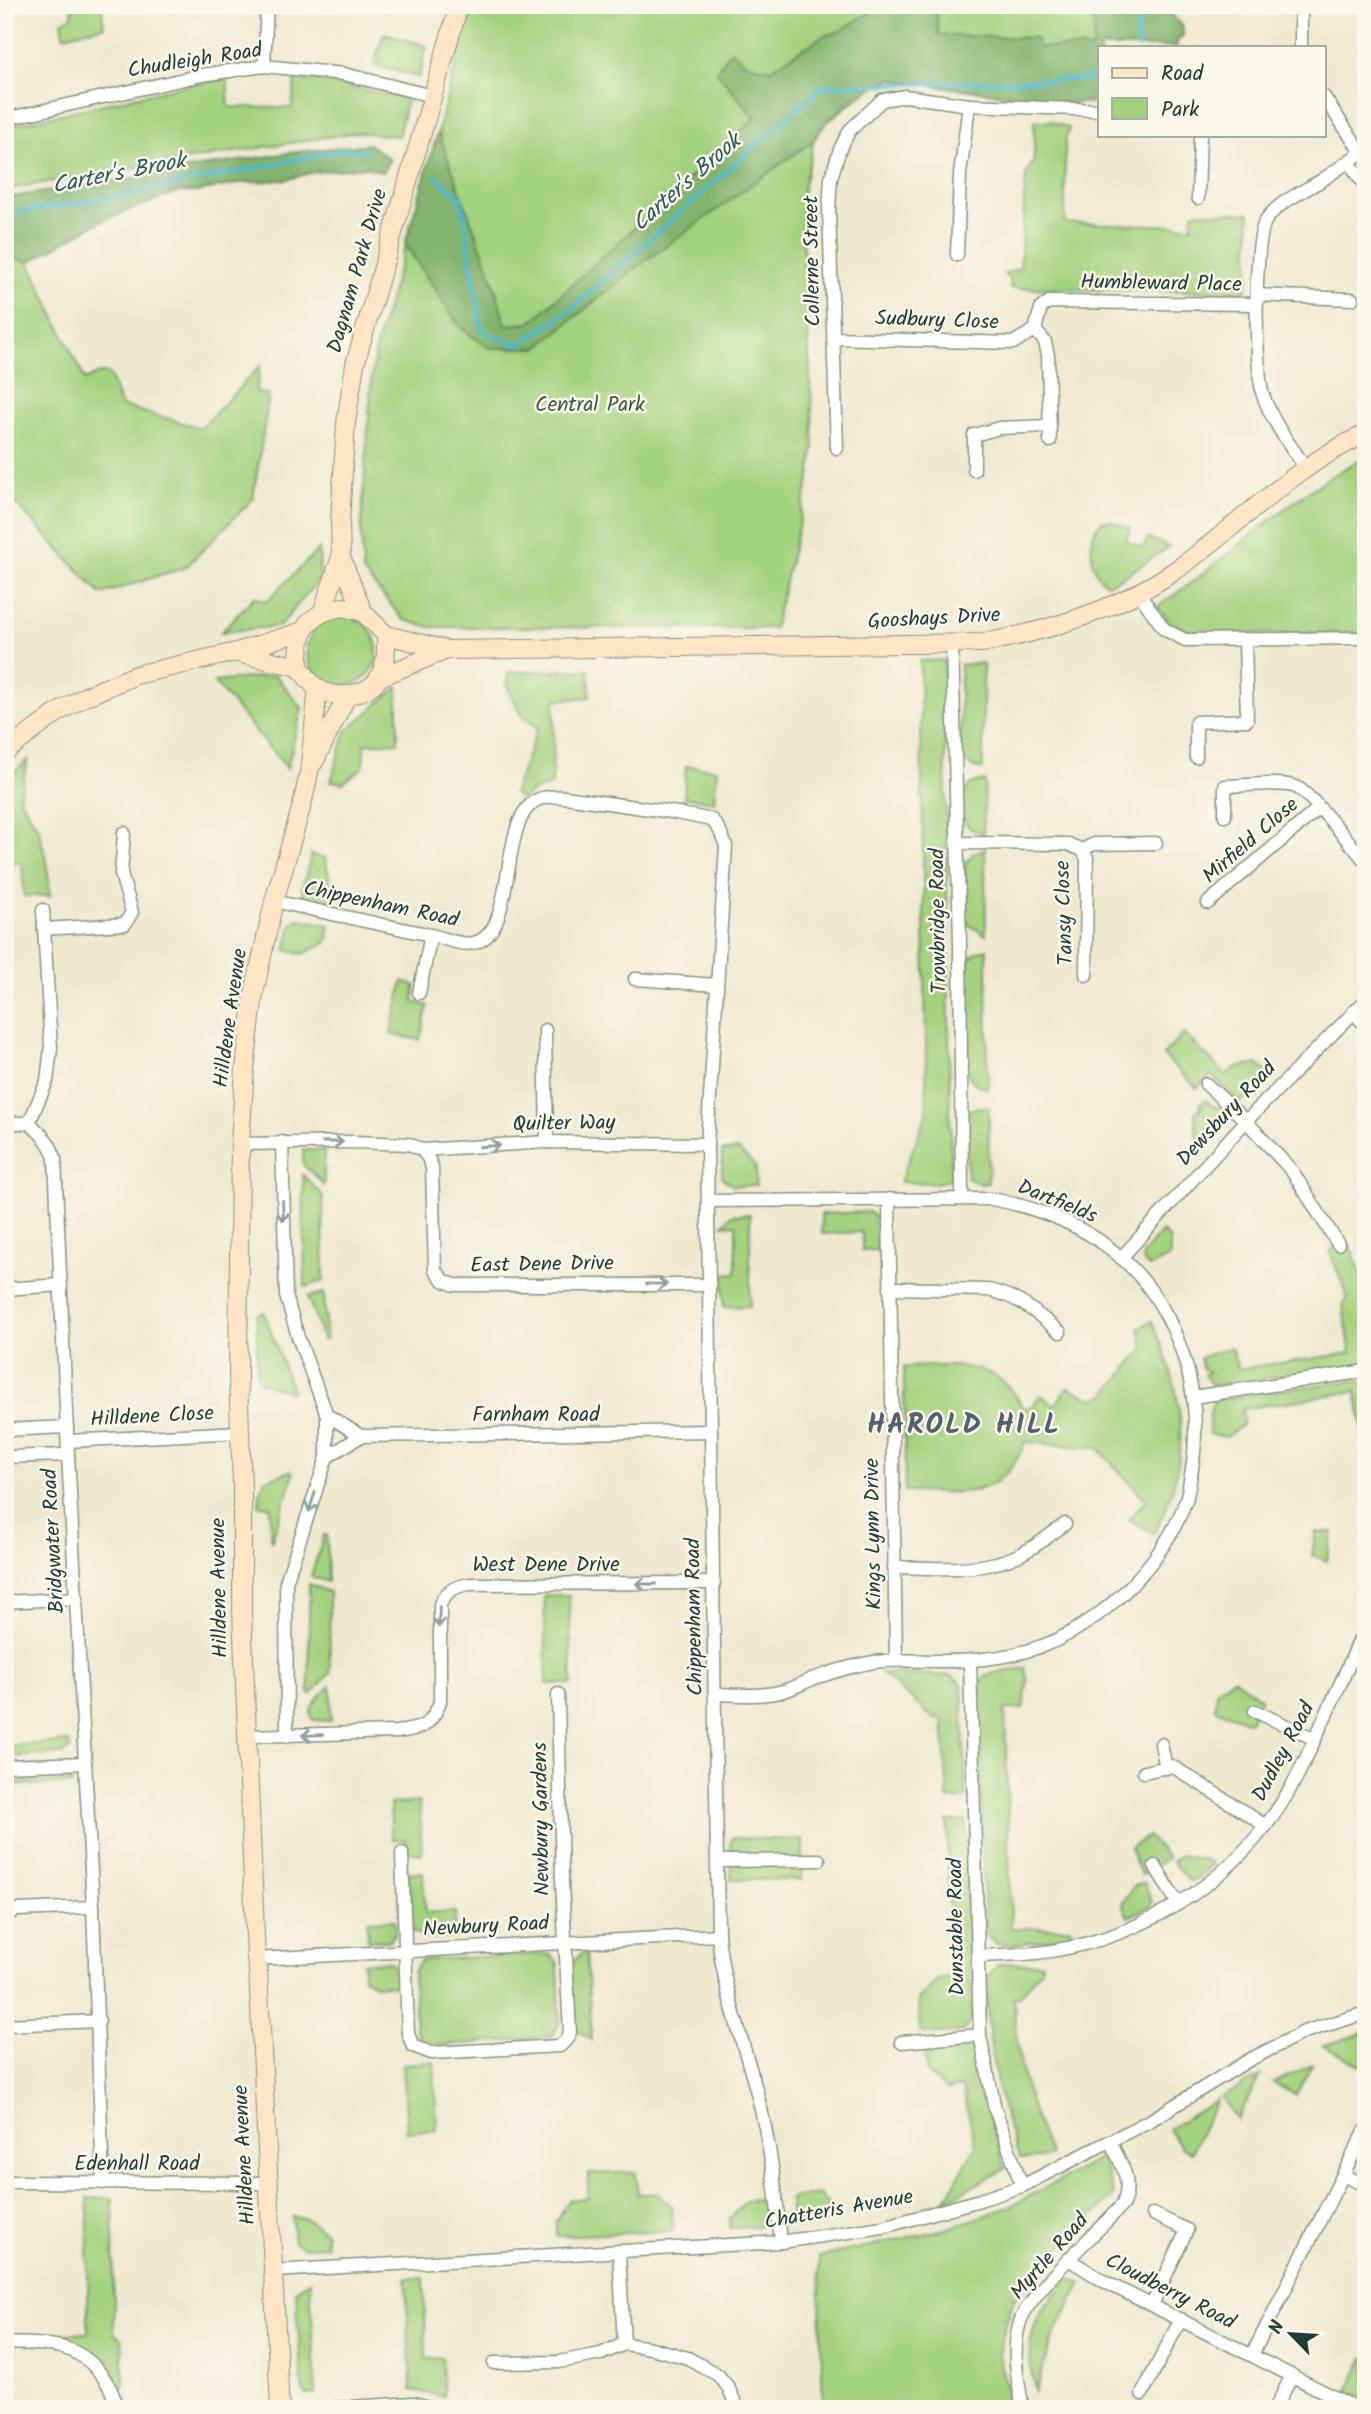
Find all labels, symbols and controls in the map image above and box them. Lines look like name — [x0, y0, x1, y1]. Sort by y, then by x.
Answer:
street label: Chudleigh Road — [125, 34, 265, 88]
legend — [1098, 46, 1326, 136]
text: Road — [1161, 58, 1204, 91]
text: Park — [1161, 94, 1199, 127]
water label: Carter's Brook — [624, 123, 752, 241]
water label: Carter's Brook — [49, 143, 192, 205]
street label: Dagnam Park Drive — [319, 184, 397, 357]
street label: Collerne Street — [795, 194, 831, 327]
street label: Humbleward Place — [1080, 266, 1243, 302]
street label: Sudbury Close — [875, 302, 1000, 340]
park label: Central Park — [535, 389, 645, 422]
street label: Gooshays Drive — [867, 599, 1002, 639]
street label: Mirfield Close — [1195, 789, 1307, 892]
street label: Trowbridge Road — [921, 848, 957, 994]
street label: Tansy Close — [1047, 859, 1083, 966]
street label: Chippenham Road — [300, 872, 462, 938]
street label: Hilldene Avenue — [205, 946, 257, 1090]
street label: Dewsbury Road — [1169, 1053, 1285, 1174]
street label: Quilter Way — [512, 1107, 616, 1141]
one-way arrow — [321, 1135, 344, 1149]
one-way arrow — [478, 1139, 501, 1152]
street label: Dartfields — [1012, 1171, 1102, 1233]
one-way arrow — [276, 1199, 289, 1222]
street label: East Dene Drive — [470, 1247, 615, 1283]
one-way arrow — [645, 1277, 668, 1291]
street label: Hilldene Close — [89, 1397, 215, 1437]
street label: Farnham Road — [472, 1399, 600, 1432]
district label: HAROLD HILL — [867, 1403, 1061, 1448]
street label: Kings Lynn Drive — [856, 1457, 892, 1610]
street label: Bridgwater Road — [34, 1467, 74, 1614]
one-way arrow — [304, 1491, 317, 1513]
street label: Hilldene Avenue — [202, 1517, 238, 1658]
street label: Chippenham Road — [677, 1537, 713, 1696]
street label: West Dene Drive — [472, 1549, 620, 1582]
one-way arrow — [634, 1577, 657, 1591]
one-way arrow — [432, 1605, 445, 1628]
street label: Dudley Road — [1244, 1696, 1324, 1808]
one-way arrow — [301, 1728, 324, 1742]
street label: Newbury Gardens — [524, 1742, 560, 1896]
street label: Dunstable Road — [939, 1857, 975, 1996]
street label: Newbury Road — [422, 1907, 550, 1947]
street label: Hilldene Avenue — [225, 2084, 265, 2226]
street label: Edenhall Road — [74, 2148, 200, 2181]
street label: Chatteris Avenue — [762, 2181, 917, 2239]
street label: Myrtle Road — [1003, 2206, 1098, 2308]
street label: Cloudberry Road — [1099, 2245, 1241, 2339]
north arrow — [1256, 2298, 1326, 2368]
text: N — [1261, 2316, 1294, 2339]

